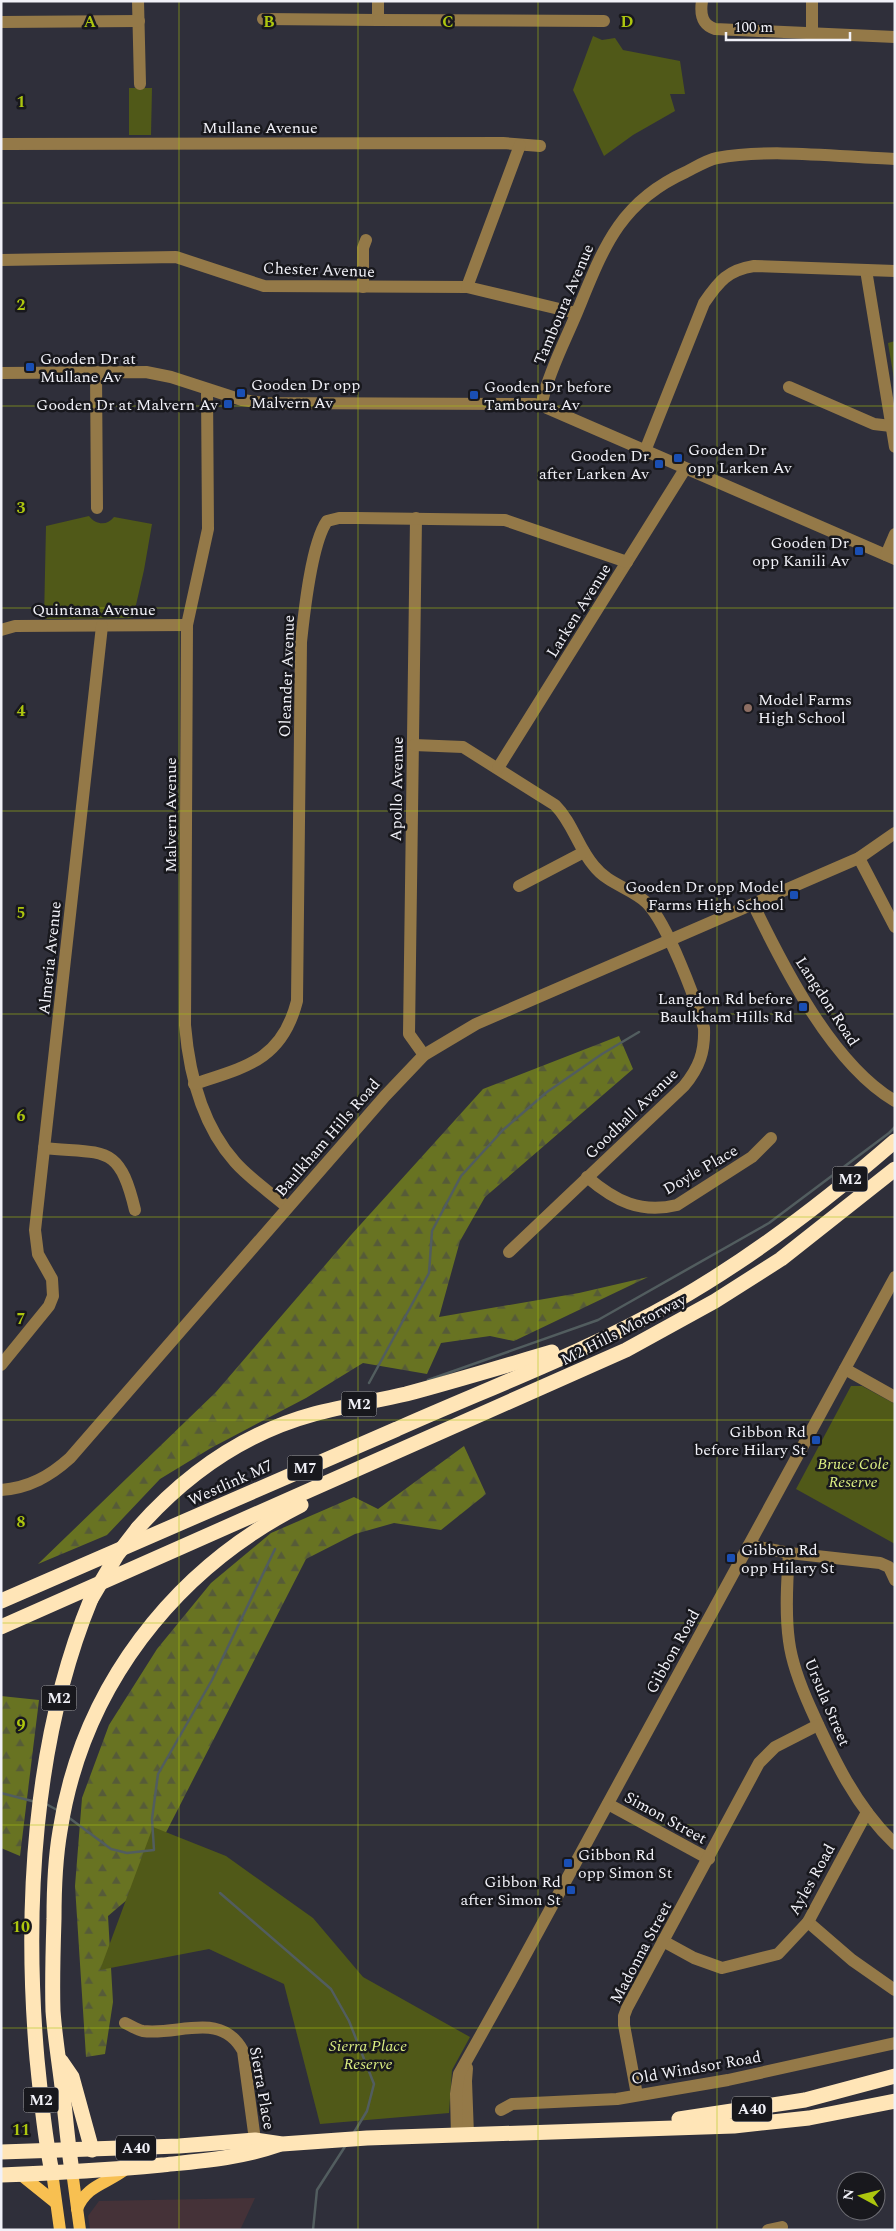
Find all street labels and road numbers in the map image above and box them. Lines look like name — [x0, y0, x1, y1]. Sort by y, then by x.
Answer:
street label: Mullane Avenue — [202, 116, 318, 140]
street label: Tamboura Avenue — [528, 240, 600, 369]
street label: Chester Avenue — [263, 256, 375, 284]
street label: Larken Avenue — [540, 559, 617, 662]
street label: Quintana Avenue — [32, 598, 156, 622]
street label: Oleander Avenue — [273, 614, 301, 738]
street label: Apollo Avenue — [384, 736, 410, 842]
street label: Malvern Avenue — [159, 757, 183, 873]
street label: Almeria Avenue — [32, 900, 68, 1016]
street label: Langdon Road — [789, 952, 865, 1051]
street label: Goodhall Avenue — [580, 1063, 684, 1165]
street label: Baulkham Hills Road — [270, 1073, 386, 1202]
street label: Doyle Place — [658, 1139, 743, 1201]
road number: M2 — [832, 1166, 868, 1192]
street label: M2 Hills Motorway — [557, 1287, 691, 1372]
road number: M2 — [342, 1392, 376, 1416]
street label: Westlink M7 — [184, 1453, 277, 1512]
road number: M7 — [288, 1456, 322, 1480]
street label: Gibbon Road — [640, 1605, 706, 1698]
street label: Ursula Street — [798, 1655, 856, 1750]
road number: M2 — [42, 1686, 76, 1710]
street label: Simon Street — [620, 1785, 712, 1851]
street label: Ayles Road — [782, 1839, 841, 1920]
street label: Madonna Street — [604, 1897, 678, 2008]
street label: Sierra Place — [243, 2045, 281, 2132]
street label: Old Windsor Road — [629, 2045, 763, 2091]
road number: M2 — [23, 2088, 58, 2112]
road number: A40 — [732, 2096, 772, 2122]
road number: A40 — [116, 2136, 156, 2160]

